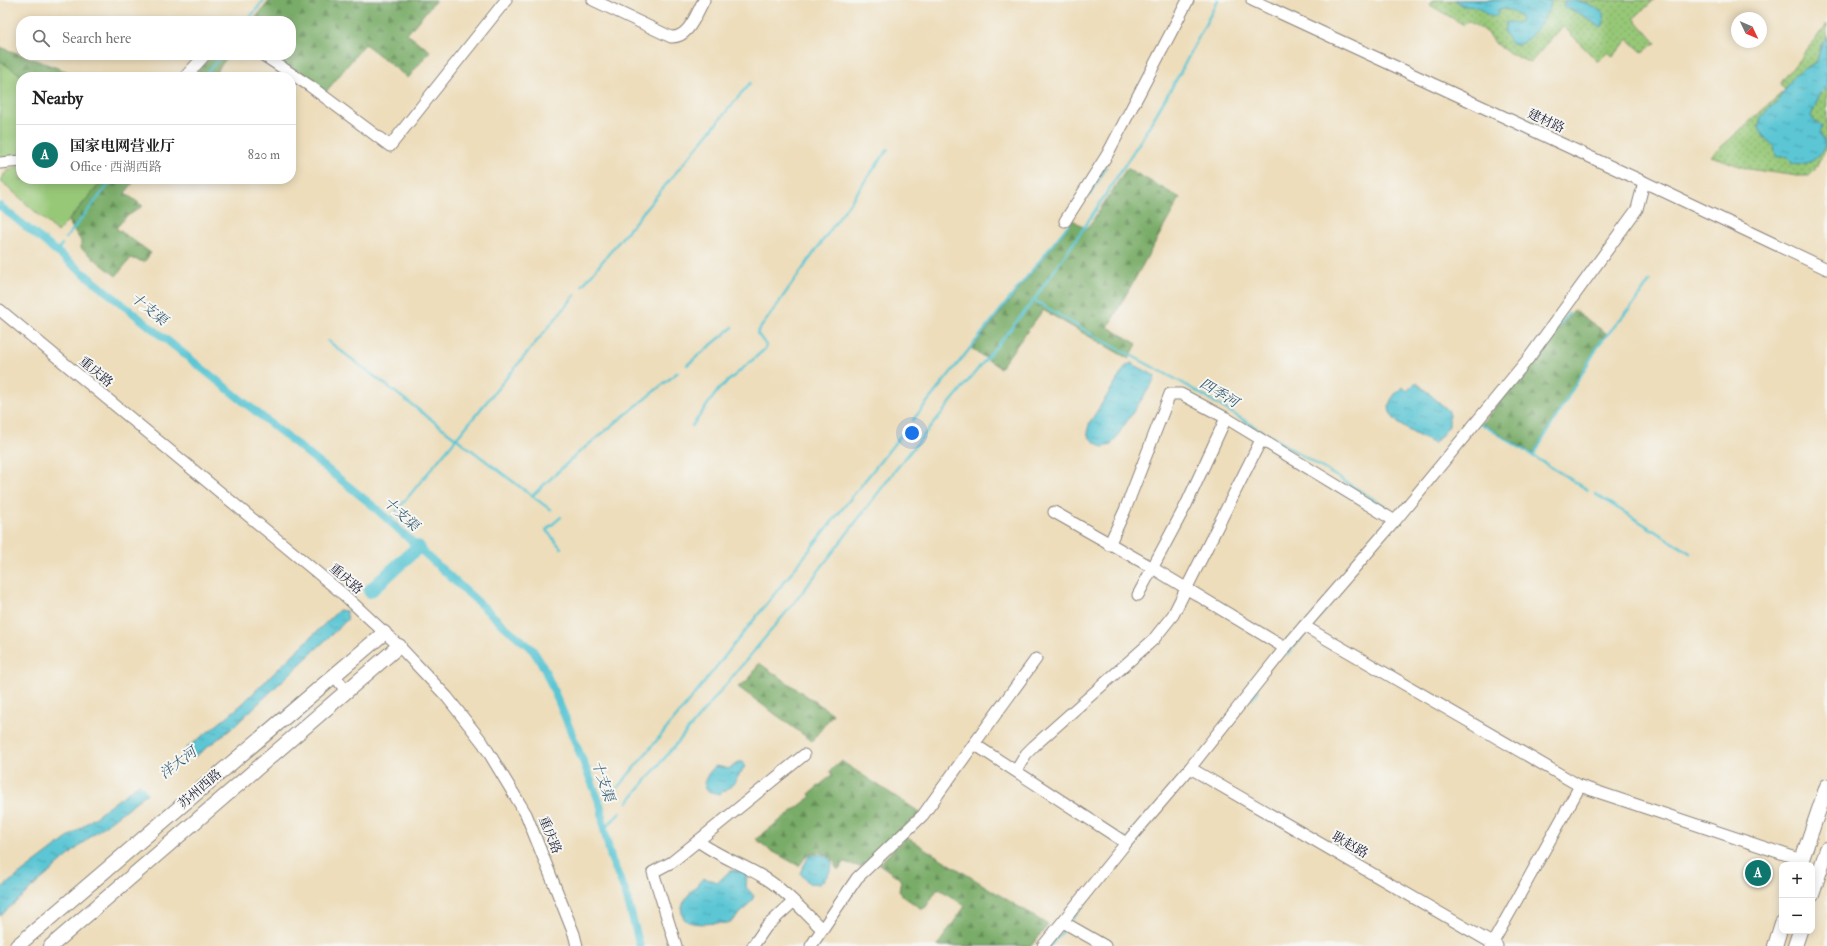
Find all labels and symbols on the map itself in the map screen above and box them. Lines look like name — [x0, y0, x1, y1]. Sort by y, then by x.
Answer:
north arrow — [1731, 12, 1767, 48]
street label: 建材路 — [1525, 106, 1567, 136]
water label: 十支渠 — [127, 289, 172, 330]
street label: 重庆路 — [76, 353, 116, 391]
water label: 四季河 — [1197, 375, 1244, 413]
your location — [902, 423, 922, 443]
water label: 十支渠 — [380, 494, 424, 536]
street label: 重庆路 — [326, 560, 366, 598]
water label: 洋大河 — [156, 742, 202, 782]
water label: 十支渠 — [588, 758, 619, 806]
street label: 苏州西路 — [175, 766, 225, 812]
street label: 重庆路 — [535, 814, 565, 856]
street label: 耿赵路 — [1329, 828, 1371, 862]
pin: A — [1745, 858, 1771, 888]

